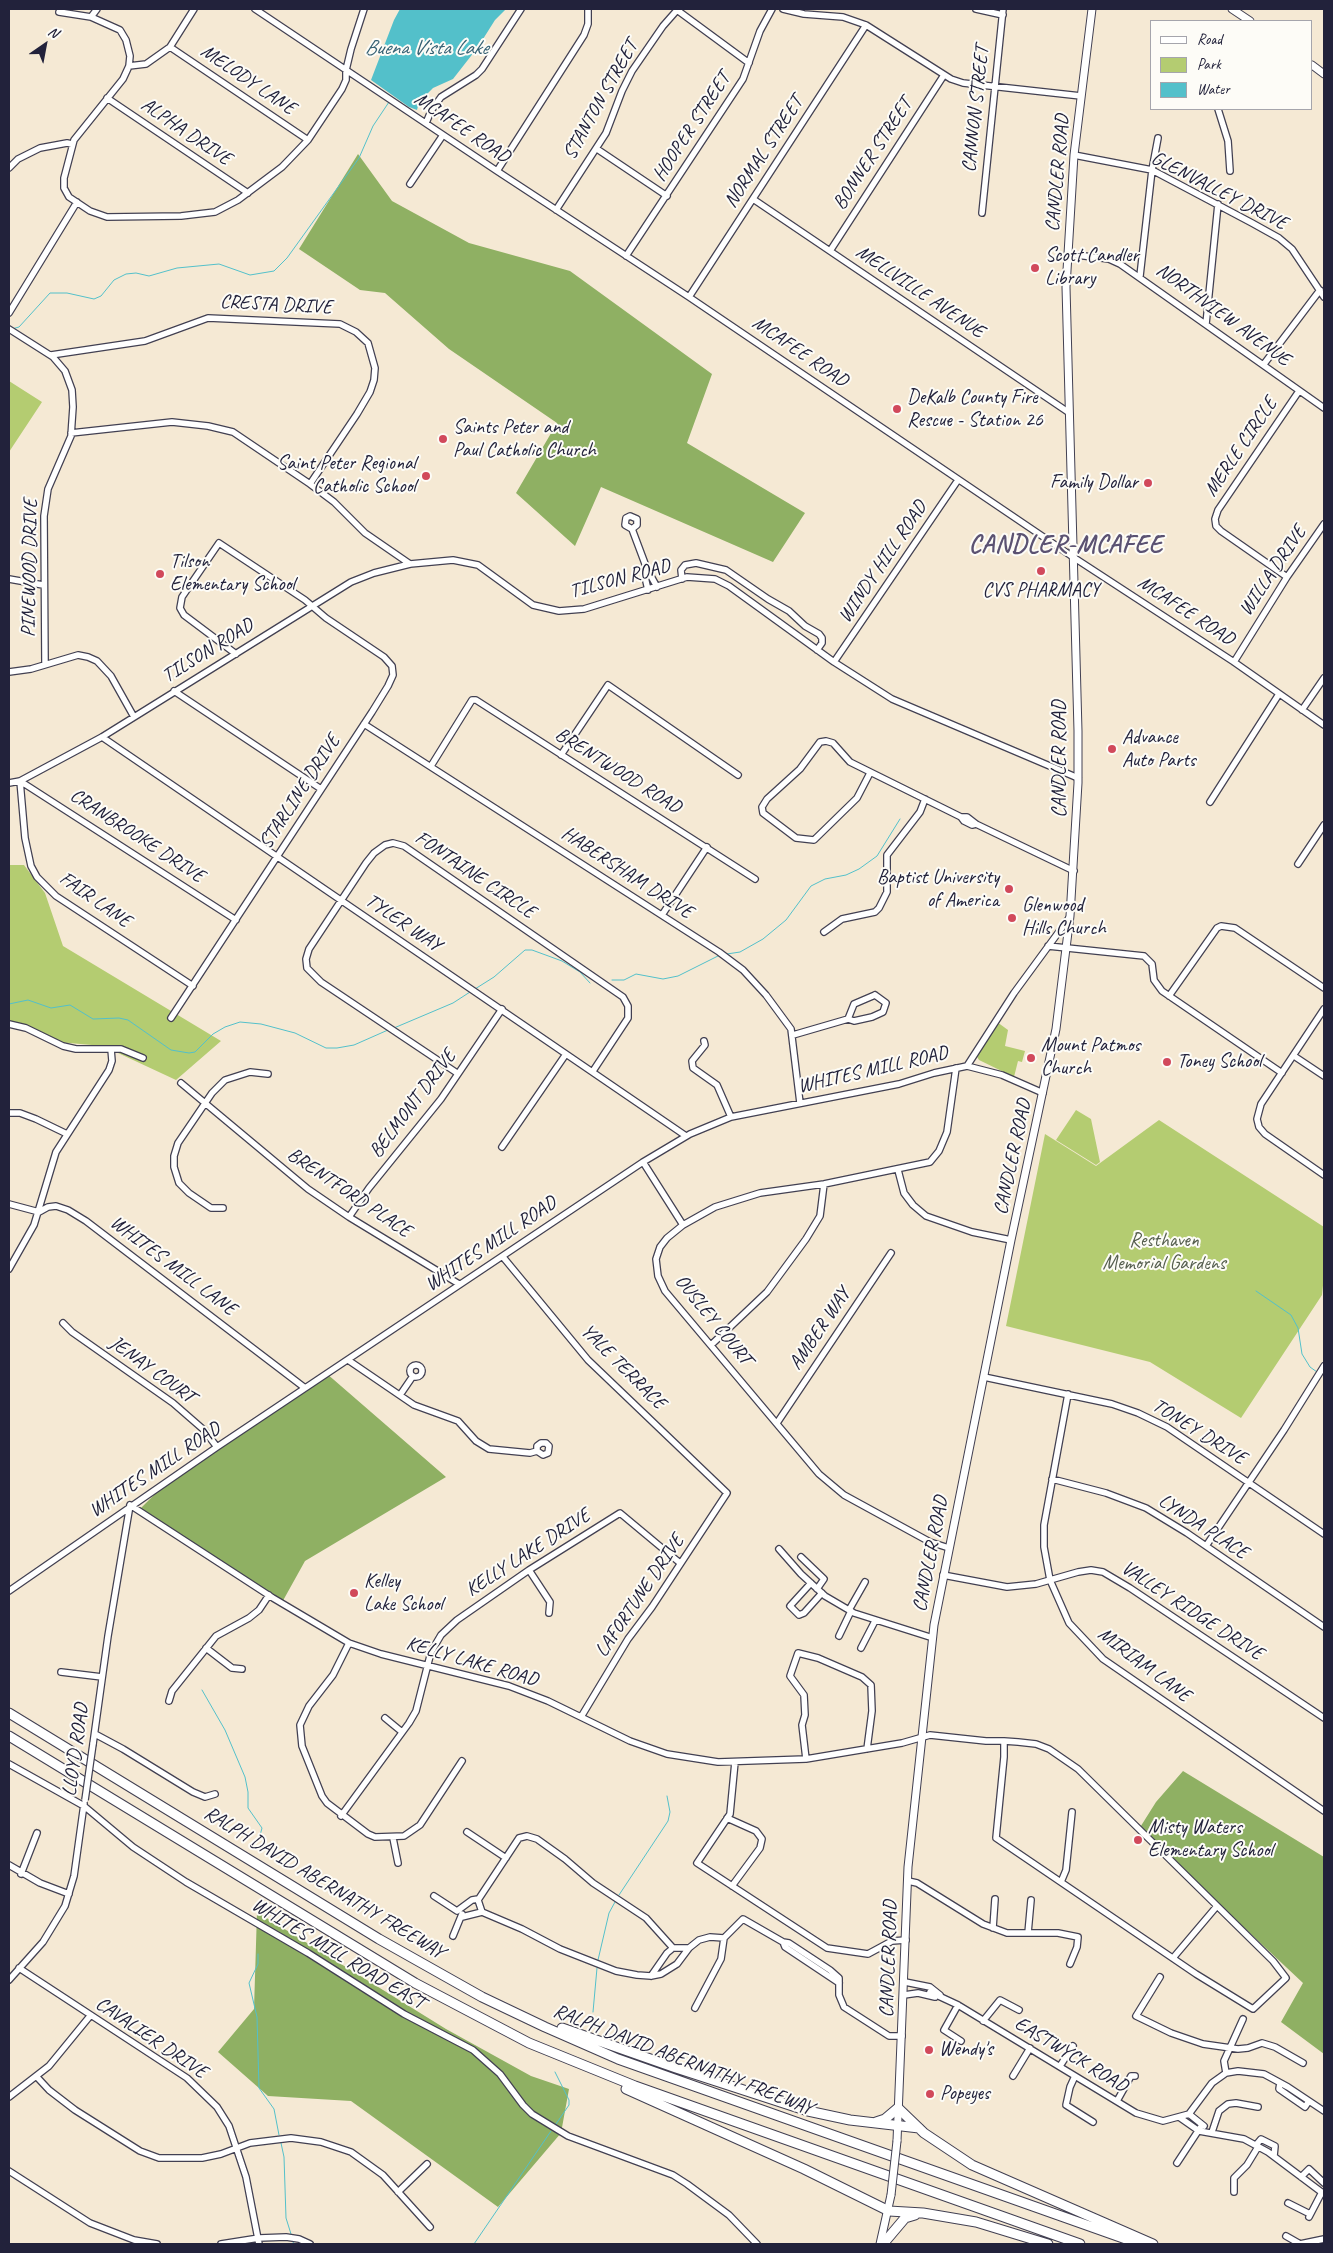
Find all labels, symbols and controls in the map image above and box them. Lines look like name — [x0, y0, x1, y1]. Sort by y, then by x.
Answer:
north arrow — [20, 20, 70, 70]
legend — [1150, 20, 1313, 110]
text: N — [45, 23, 62, 41]
text: Road — [1197, 30, 1222, 49]
water label: Buena Vista Lake — [364, 35, 488, 61]
street label: STANTON STREET — [558, 36, 644, 164]
street label: MELODY LANE — [196, 40, 300, 120]
street label: CANNON STREET — [957, 44, 995, 174]
text: Park — [1197, 55, 1221, 74]
street label: HOOPER STREET — [648, 68, 736, 186]
text: Water — [1197, 80, 1230, 99]
street label: MCAFEE ROAD — [409, 87, 515, 169]
street label: NORMAL STREET — [719, 92, 809, 212]
street label: ALPHA DRIVE — [136, 93, 236, 171]
street label: BONNER STREET — [828, 94, 918, 214]
street label: CANDLER ROAD — [1041, 114, 1075, 232]
street label: GLENVALLEY DRIVE — [1147, 146, 1291, 236]
street label: MELLVILLE AVENUE — [851, 240, 989, 344]
place label: Scott Candler Library — [1045, 244, 1139, 291]
street label: NORTHVIEW AVENUE — [1151, 258, 1295, 372]
marker: Scott Candler Library — [1029, 262, 1041, 274]
street label: CRESTA DRIVE — [219, 290, 333, 320]
street label: MCAFEE ROAD — [747, 311, 853, 393]
place label: DeKalb County Fire Rescue - Station 26 — [907, 386, 1043, 433]
street label: MERLE CIRCLE — [1199, 393, 1283, 501]
marker: DeKalb County Fire Rescue - Station 26 — [891, 403, 903, 415]
place label: Saints Peter and Paul Catholic Church — [453, 416, 596, 463]
marker: Saints Peter and Paul Catholic Church — [437, 433, 449, 445]
place label: Saint Peter Regional Catholic School — [277, 452, 416, 499]
marker: Saint Peter Regional Catholic School — [420, 470, 432, 482]
place label: Family Dollar — [1050, 471, 1138, 495]
marker: Family Dollar — [1142, 477, 1154, 489]
street label: WINDY HILL ROAD — [833, 496, 933, 628]
street label: PINEWOOD DRIVE — [17, 499, 43, 637]
street label: WILLA DRIVE — [1234, 521, 1312, 621]
district label: CANDLER-MCAFEE — [968, 530, 1164, 560]
place label: Tilson Elementary School — [170, 550, 295, 597]
street label: TILSON ROAD — [567, 554, 673, 604]
marker: CVS PHARMACY — [1035, 565, 1047, 577]
marker: Tilson Elementary School — [154, 568, 166, 580]
street label: MCAFEE ROAD — [1133, 571, 1239, 651]
place label: CVS PHARMACY — [982, 579, 1100, 603]
street label: TILSON ROAD — [158, 614, 258, 688]
street label: CANDLER ROAD — [1048, 700, 1072, 818]
street label: BRENTWOOD ROAD — [551, 723, 685, 819]
place label: Advance Auto Parts — [1122, 726, 1196, 773]
street label: STARLINE DRIVE — [254, 730, 346, 854]
marker: Advance Auto Parts — [1106, 743, 1118, 755]
street label: CRANBROOKE DRIVE — [65, 784, 209, 888]
street label: HABERSHAM DRIVE — [557, 822, 697, 924]
street label: FONTAINE CIRCLE — [410, 826, 540, 924]
place label: Baptist University of America — [877, 866, 999, 913]
street label: FAIR LANE — [55, 867, 135, 933]
marker: Baptist University of America — [1003, 883, 1015, 895]
street label: TYLER WAY — [360, 889, 446, 957]
place label: Glenwood Hills Church — [1022, 894, 1106, 941]
marker: Glenwood Hills Church — [1006, 912, 1018, 924]
place label: Mount Patmos Church — [1041, 1034, 1140, 1081]
street label: WHITES MILL ROAD — [796, 1041, 950, 1099]
street label: BELMONT DRIVE — [365, 1045, 461, 1163]
place label: Toney School — [1177, 1050, 1262, 1074]
marker: Mount Patmos Church — [1025, 1052, 1037, 1064]
marker: Toney School — [1161, 1056, 1173, 1068]
street label: CANDLER ROAD — [989, 1097, 1037, 1217]
street label: BRENTFORD PLACE — [282, 1143, 416, 1243]
street label: WHITES MILL ROAD — [421, 1191, 561, 1297]
street label: WHITES MILL LANE — [105, 1211, 241, 1321]
park label: Resthaven Memorial Gardens — [1103, 1229, 1225, 1276]
street label: OUSLEY COURT — [669, 1270, 757, 1370]
street label: AMBER WAY — [784, 1284, 856, 1374]
street label: YALE TERRACE — [575, 1319, 671, 1415]
street label: JENAY COURT — [105, 1331, 199, 1409]
street label: TONEY DRIVE — [1148, 1394, 1250, 1470]
street label: WHITES MILL ROAD — [85, 1417, 225, 1523]
street label: LYNDA PLACE — [1154, 1489, 1252, 1565]
street label: CANDLER ROAD — [908, 1494, 954, 1614]
street label: KELLY LAKE DRIVE — [461, 1504, 595, 1602]
street label: LAFORTUNE DRIVE — [590, 1530, 690, 1662]
street label: VALLEY RIDGE DRIVE — [1116, 1556, 1268, 1666]
place label: Kelley Lake School — [364, 1570, 443, 1617]
marker: Kelley Lake School — [348, 1587, 360, 1599]
street label: MIRIAM LANE — [1093, 1622, 1195, 1708]
street label: KELLY LAKE ROAD — [403, 1632, 541, 1692]
street label: LLOYD ROAD — [58, 1702, 94, 1798]
street label: RALPH DAVID ABERNATHY FREEWAY — [199, 1802, 449, 1964]
place label: Misty Waters Elementary School — [1148, 1816, 1273, 1863]
marker: Misty Waters Elementary School — [1132, 1834, 1144, 1846]
street label: WHITES MILL ROAD EAST — [247, 1893, 429, 2015]
street label: CANDLER ROAD — [875, 1900, 903, 2018]
street label: CAVALIER DRIVE — [91, 1992, 211, 2084]
street label: RALPH DAVID ABERNATHY FREEWAY — [550, 1999, 816, 2121]
street label: EASTWYCK ROAD — [1010, 2012, 1132, 2098]
place label: Wendy's — [939, 2038, 993, 2062]
marker: Wendy's — [923, 2044, 935, 2056]
place label: Popeyes — [940, 2082, 990, 2106]
marker: Popeyes — [924, 2088, 936, 2100]

